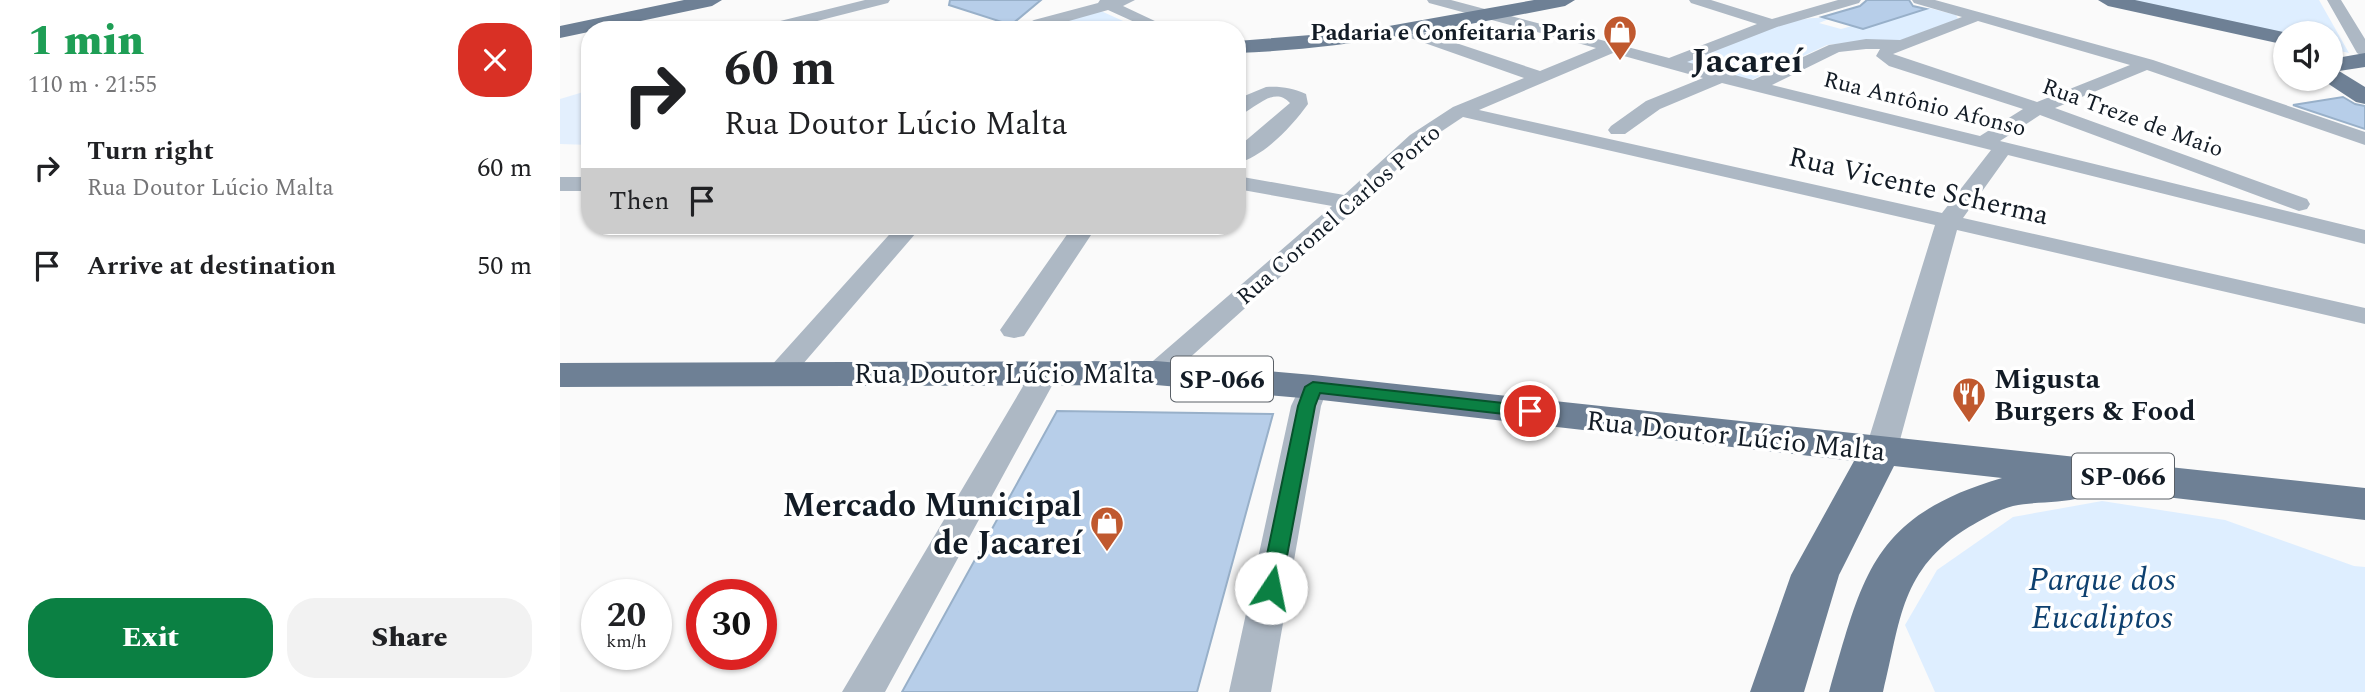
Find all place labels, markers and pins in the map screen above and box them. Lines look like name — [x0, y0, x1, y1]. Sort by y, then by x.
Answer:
shop icon: Padaria e Confeitaria Paris — [1601, 13, 1639, 62]
place label: Padaria e Confeitaria Paris — [1310, 16, 1596, 51]
place label: Migusta Burgers & Food — [1994, 358, 2196, 433]
restaurant icon: Migusta Burgers & Food — [1950, 375, 1988, 424]
pin — [1500, 381, 1560, 441]
place label: Mercado Municipal de Jacareí — [782, 481, 1083, 569]
shop icon: Mercado Municipal de Jacareí — [1088, 504, 1126, 553]

